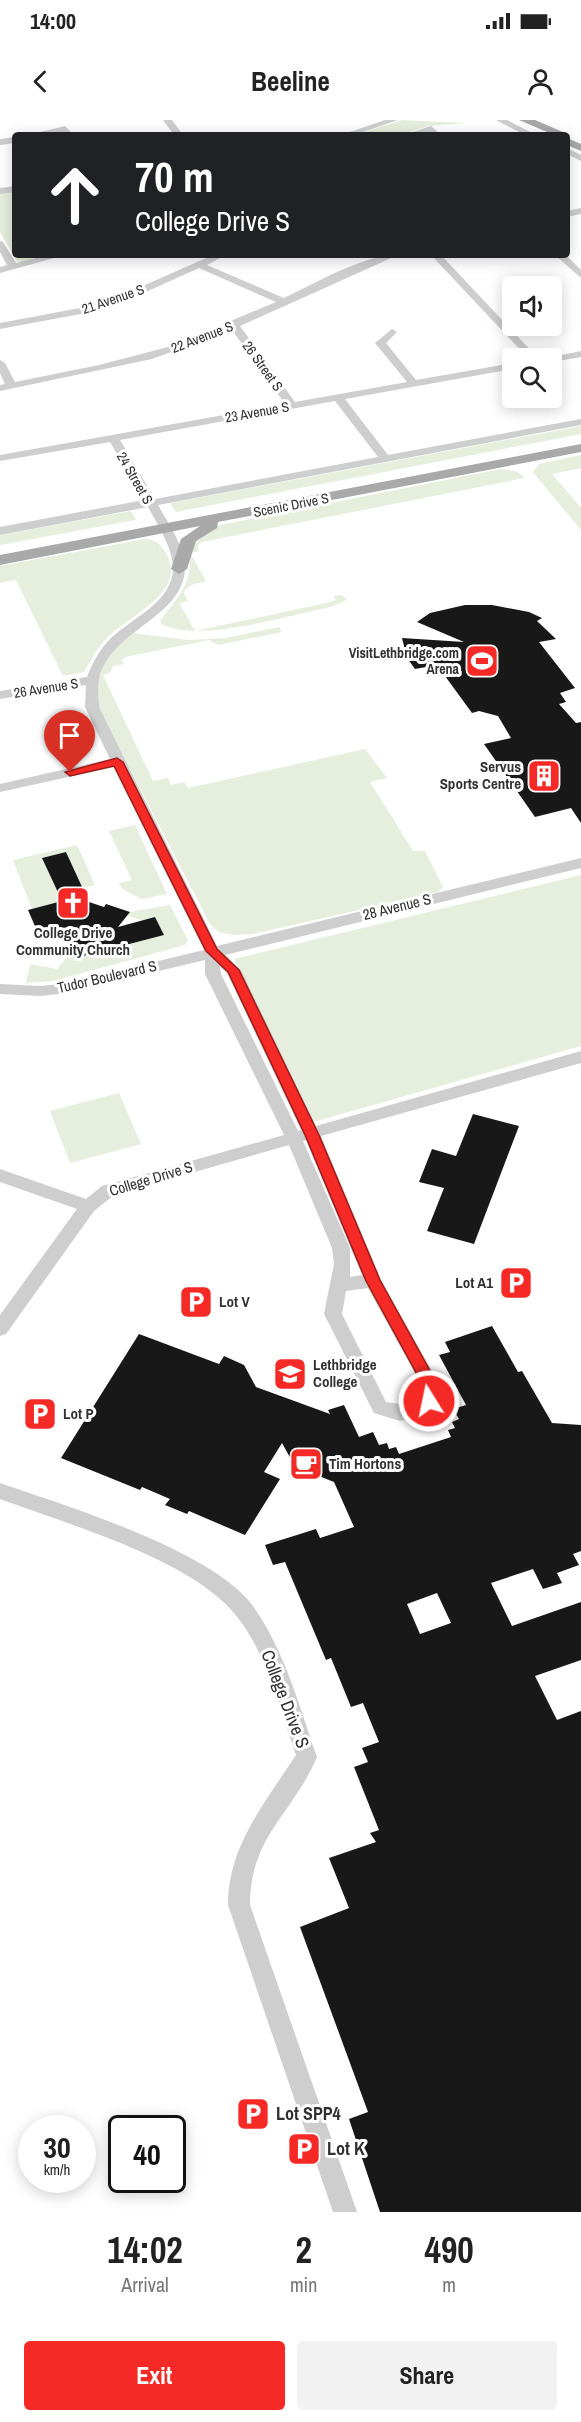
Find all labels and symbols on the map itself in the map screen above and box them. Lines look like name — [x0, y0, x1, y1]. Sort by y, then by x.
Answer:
street label: 21 Avenue S — [79, 280, 147, 318]
street label: 22 Avenue S — [168, 317, 236, 357]
street label: 26 Street S — [239, 337, 287, 395]
street label: 23 Avenue S — [223, 397, 291, 427]
street label: 24 Street S — [113, 449, 157, 508]
street label: Scenic Drive S — [252, 489, 331, 521]
sports icon: VisitLethbridge.com Arena — [464, 643, 500, 679]
place label: VisitLethbridge.com Arena — [349, 644, 460, 678]
street label: 26 Avenue S — [13, 674, 80, 702]
pin — [44, 710, 95, 772]
place label: Servus Sports Centre — [440, 756, 521, 794]
building icon: Servus Sports Centre — [526, 758, 562, 794]
church icon: College Drive Community Church — [55, 885, 91, 921]
street label: 28 Avenue S — [361, 888, 433, 925]
place label: College Drive Community Church — [16, 922, 130, 960]
street label: Tudor Boulevard S — [55, 955, 159, 998]
street label: College Drive S — [107, 1156, 195, 1201]
parking icon: Lot A1 — [498, 1265, 534, 1301]
place label: Lot A1 — [455, 1272, 493, 1293]
parking icon: Lot V — [178, 1284, 214, 1320]
place label: Lot V — [219, 1291, 251, 1312]
place label: Lethbridge College — [313, 1354, 377, 1392]
school or university icon: Lethbridge College — [272, 1356, 308, 1392]
position arrow — [397, 1369, 461, 1433]
parking icon: Lot P — [22, 1396, 58, 1432]
place label: Lot P — [63, 1403, 94, 1424]
cafe icon: Tim Hortons — [288, 1446, 324, 1482]
place label: Tim Hortons — [329, 1453, 401, 1474]
street label: College Drive S — [255, 1646, 316, 1752]
parking icon: Lot SPP4 — [235, 2096, 271, 2132]
place label: Lot SPP4 — [276, 2101, 342, 2126]
speed limit sign: 40 — [108, 2115, 186, 2193]
parking icon: Lot K — [286, 2131, 322, 2167]
place label: Lot K — [327, 2136, 365, 2161]

